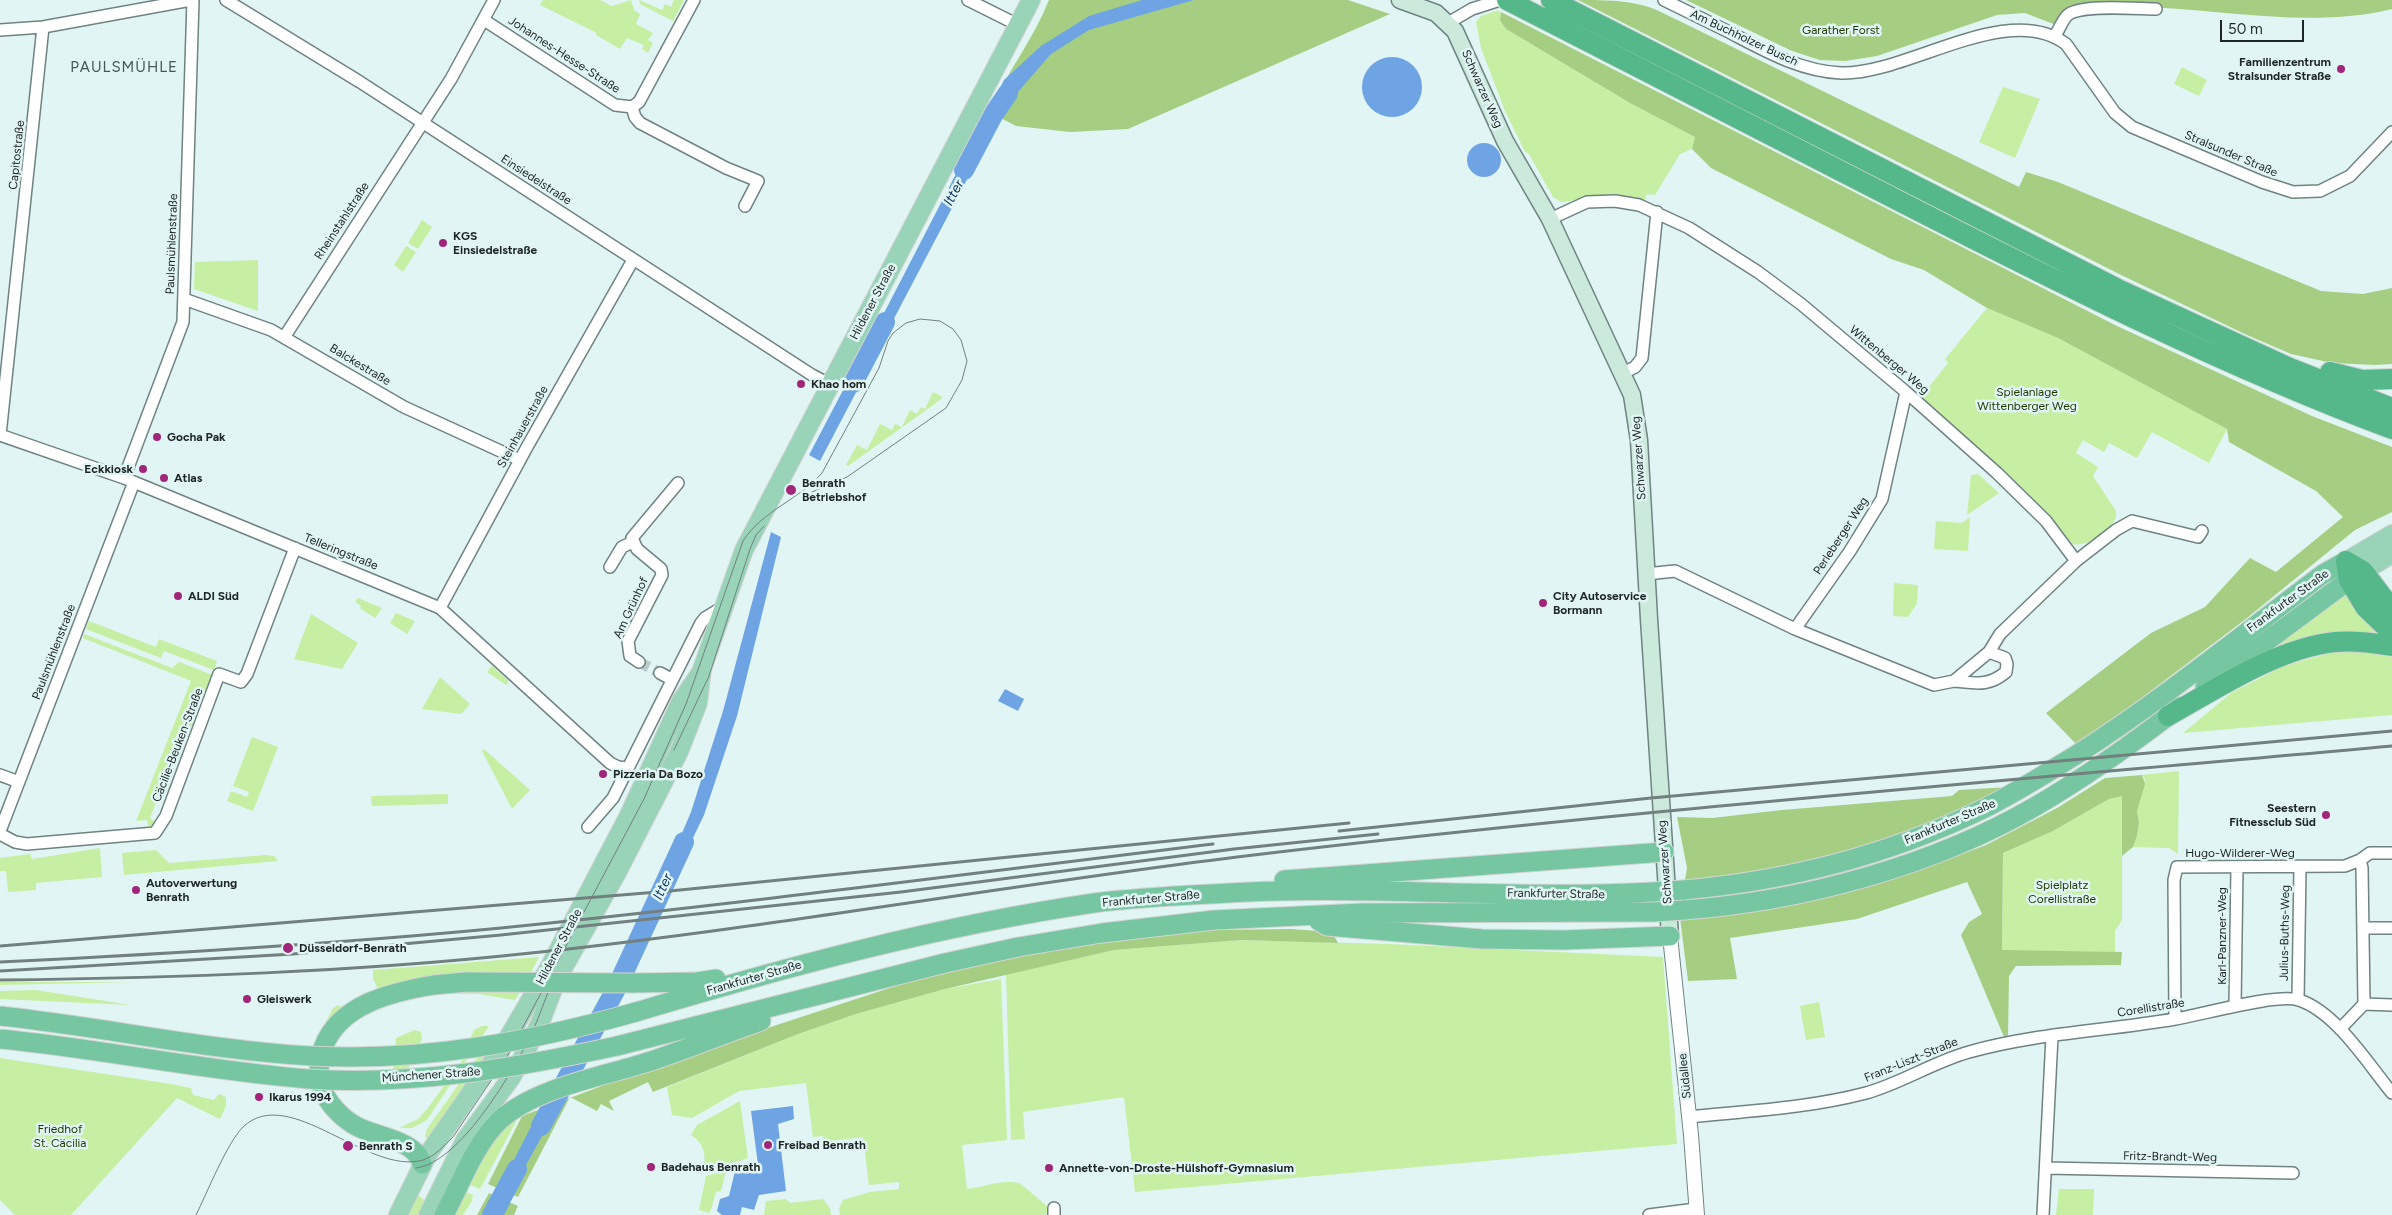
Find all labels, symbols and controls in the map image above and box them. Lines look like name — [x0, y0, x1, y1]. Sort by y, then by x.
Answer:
street label: Am Buchholzer Busch — [1688, 7, 1800, 69]
scale bar — [2222, 10, 2306, 42]
street label: Johannes-Hesse-Straße — [505, 14, 623, 96]
text: 50 m — [2228, 20, 2263, 38]
park label: Garather Forst — [1802, 23, 1880, 37]
street label: Schwarzer Weg — [1458, 48, 1506, 130]
place label: Familienzentrum Stralsunder Straße — [2228, 55, 2331, 83]
district label: PAULSMÜHLE — [69, 59, 179, 77]
marker: Familienzentrum Stralsunder Straße — [2335, 63, 2347, 75]
street label: Capitostraße — [6, 120, 28, 190]
street label: Stralsunder Straße — [2182, 128, 2280, 180]
street label: Einsiedelstraße — [498, 152, 574, 208]
water label: Itter — [940, 177, 968, 209]
street label: Rheinstahlstraße — [312, 180, 372, 262]
street label: Paulsmühlenstraße — [163, 193, 181, 295]
place label: KGS Einsiedelstraße — [453, 229, 537, 257]
marker: KGS Einsiedelstraße — [437, 237, 449, 249]
street label: Hildener Straße — [847, 262, 899, 342]
street label: Wittenberger Weg — [1846, 323, 1932, 397]
street label: Balckestraße — [327, 341, 393, 389]
place label: Khao hom — [811, 377, 866, 391]
marker: Khao hom — [795, 378, 807, 390]
street label: Steinhauerstraße — [494, 383, 552, 471]
park label: Spielanlage Wittenberger Weg — [1977, 385, 2077, 413]
street label: Schwarzer Weg — [1629, 416, 1649, 500]
place label: Gocha Pak — [167, 430, 225, 444]
marker: Gocha Pak — [151, 431, 163, 443]
place label: Eckkiosk — [84, 462, 133, 476]
marker: Eckkiosk — [137, 463, 149, 475]
place label: Atlas — [174, 471, 202, 485]
marker: Atlas — [158, 472, 170, 484]
place label: Benrath Betriebshof — [802, 476, 866, 504]
marker: Benrath Betriebshof — [784, 483, 798, 497]
street label: Perleberger Weg — [1811, 495, 1871, 577]
street label: Telleringstraße — [302, 531, 380, 573]
street label: Frankfurter Straße — [2244, 566, 2332, 636]
street label: Am Grünhof — [611, 575, 651, 641]
place label: ALDI Süd — [188, 589, 239, 603]
place label: City Autoservice Bormann — [1553, 589, 1646, 617]
marker: ALDI Süd — [172, 590, 184, 602]
marker: City Autoservice Bormann — [1537, 597, 1549, 609]
street label: Paulsmühlenstraße — [29, 602, 79, 702]
street label: Cäcilie-Beuken-Straße — [150, 686, 206, 804]
place label: Pizzeria Da Bozo — [613, 767, 703, 781]
marker: Pizzeria Da Bozo — [597, 768, 609, 780]
street label: Frankfurter Straße — [1902, 796, 1998, 848]
place label: Seestern Fitnessclub Süd — [2229, 801, 2316, 829]
marker: Seestern Fitnessclub Süd — [2320, 809, 2332, 821]
street label: Schwarzer Weg — [1655, 820, 1675, 904]
street label: Hugo-Wilderer-Weg — [2185, 846, 2295, 860]
water label: Itter — [650, 871, 676, 903]
place label: Autoverwertung Benrath — [146, 876, 237, 904]
park label: Spielplatz Corellistraße — [2028, 878, 2096, 906]
marker: Autoverwertung Benrath — [130, 884, 142, 896]
street label: Julius-Buths-Weg — [2277, 885, 2293, 981]
street label: Frankfurter Straße — [1507, 886, 1605, 902]
street label: Karl-Panzner-Weg — [2215, 887, 2229, 985]
street label: Frankfurter Straße — [1102, 888, 1200, 910]
street label: Hildener Straße — [533, 907, 585, 987]
marker: Düsseldorf-Benrath — [281, 941, 295, 955]
place label: Düsseldorf-Benrath — [299, 941, 407, 955]
street label: Frankfurter Straße — [705, 958, 803, 998]
place label: Gleiswerk — [257, 992, 312, 1006]
marker: Gleiswerk — [241, 993, 253, 1005]
street label: Corellistraße — [2116, 996, 2186, 1020]
street label: Franz-Liszt-Straße — [1862, 1035, 1960, 1085]
street label: Südallee — [1675, 1053, 1695, 1099]
street label: Münchener Straße — [381, 1064, 481, 1086]
place label: Ikarus 1994 — [269, 1090, 331, 1104]
marker: Ikarus 1994 — [253, 1091, 265, 1103]
park label: Friedhof St. Cäcilia — [34, 1122, 86, 1150]
place label: Freibad Benrath — [778, 1138, 866, 1152]
marker: Benrath S — [341, 1139, 355, 1153]
place label: Benrath S — [359, 1139, 413, 1153]
marker: Freibad Benrath — [762, 1139, 774, 1151]
street label: Fritz-Brandt-Weg — [2123, 1149, 2217, 1165]
place label: Badehaus Benrath — [661, 1160, 760, 1174]
marker: Badehaus Benrath — [645, 1161, 657, 1173]
place label: Annette-von-Droste-Hülshoff-Gymnasium — [1059, 1161, 1294, 1175]
marker: Annette-von-Droste-Hülshoff-Gymnasium — [1043, 1162, 1055, 1174]

